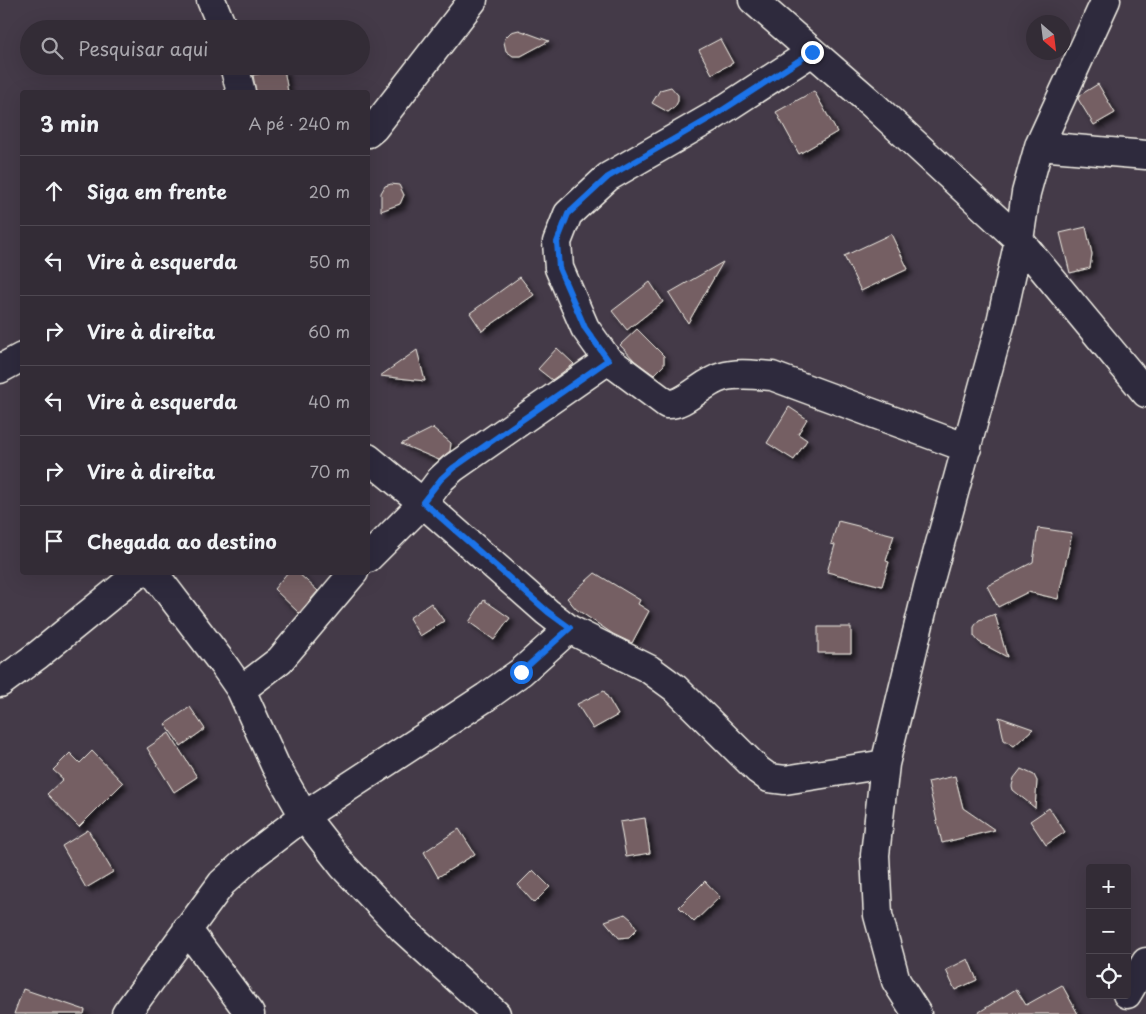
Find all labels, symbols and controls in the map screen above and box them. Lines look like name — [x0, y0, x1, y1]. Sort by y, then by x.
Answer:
north arrow — [1026, 15, 1071, 60]
search box — [20, 20, 370, 75]
icon: search — [38, 34, 66, 62]
text: Pesquisar aqui — [78, 34, 208, 62]
route end — [801, 41, 824, 64]
text: 3 min — [40, 107, 99, 139]
text: A pé · 240 m — [248, 111, 350, 135]
icon: ahead — [40, 177, 68, 205]
text: Siga em frente — [87, 177, 227, 205]
text: 20 m — [309, 179, 350, 203]
icon: left — [40, 247, 68, 275]
text: Vire à esquerda — [87, 247, 238, 275]
text: 50 m — [309, 249, 350, 273]
icon: right — [40, 317, 68, 345]
text: Vire à direita — [87, 317, 215, 345]
text: 60 m — [308, 319, 350, 343]
icon: left — [40, 387, 68, 415]
text: Vire à esquerda — [87, 387, 238, 415]
text: 40 m — [308, 389, 350, 413]
icon: right — [40, 457, 68, 485]
text: Vire à direita — [87, 457, 215, 485]
text: 70 m — [310, 459, 350, 483]
icon: arrive — [40, 527, 68, 555]
text: Chegada ao destino — [87, 527, 277, 555]
route start — [510, 661, 533, 684]
map controls — [1086, 864, 1131, 999]
button: + — [1086, 864, 1131, 909]
button: − — [1086, 909, 1131, 954]
button: locate — [1086, 954, 1131, 999]

